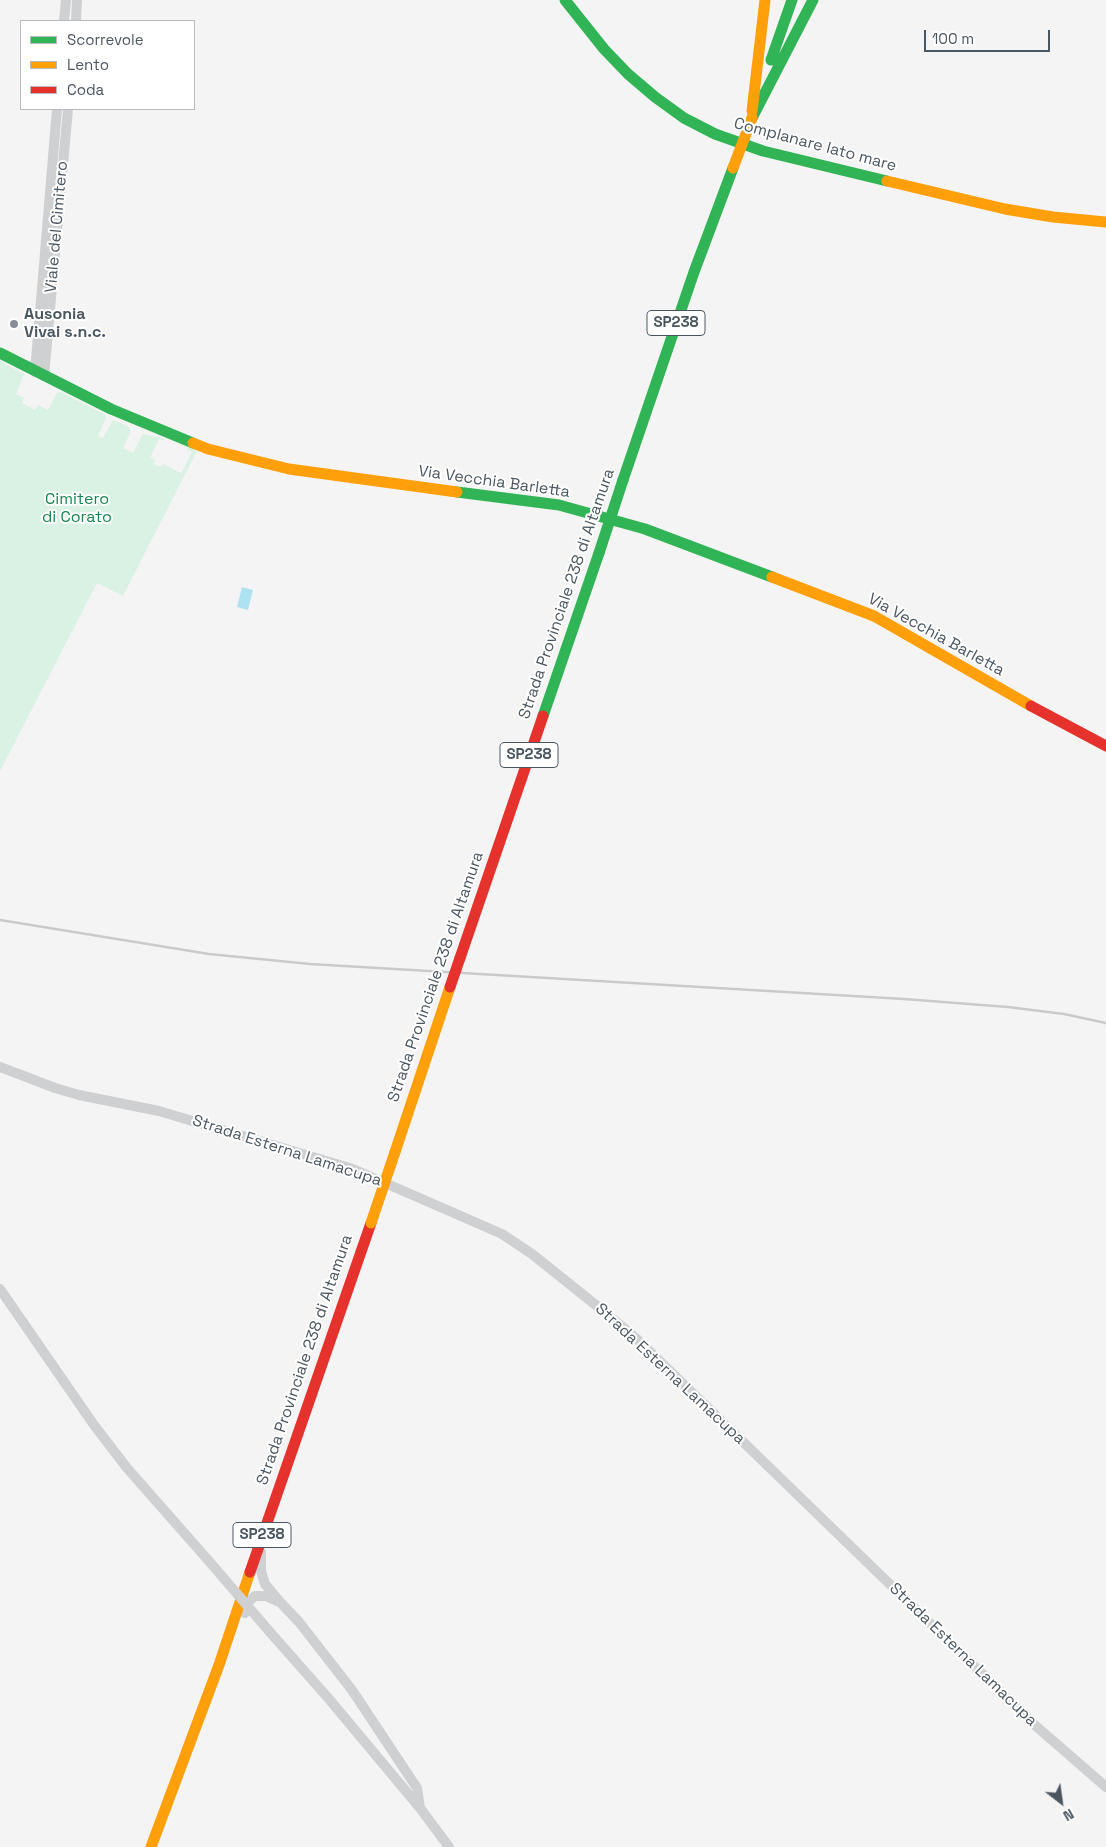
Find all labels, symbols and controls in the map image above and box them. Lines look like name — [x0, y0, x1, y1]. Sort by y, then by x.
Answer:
legend — [20, 20, 195, 110]
scale bar — [926, 20, 1052, 52]
text: 100 m — [932, 29, 974, 48]
text: Scorrevole — [67, 30, 144, 49]
text: Lento — [67, 55, 109, 74]
text: Coda — [67, 80, 104, 99]
street label: Complanare lato mare — [732, 114, 898, 176]
street label: Viale del Cimitero — [42, 160, 72, 294]
place label: Ausonia Vivai s.n.c. — [24, 305, 106, 343]
road number: SP238 — [647, 310, 705, 336]
marker: Ausonia Vivai s.n.c. — [8, 318, 20, 330]
street label: Via Vecchia Barletta — [417, 462, 571, 502]
street label: Strada Provinciale 238 di Altamura — [515, 466, 619, 722]
park label: Cimitero di Corato — [42, 490, 112, 528]
street label: Via Vecchia Barletta — [864, 590, 1008, 680]
road number: SP238 — [500, 742, 558, 768]
street label: Strada Provinciale 238 di Altamura — [384, 849, 488, 1105]
street label: Strada Esterna Lamacupa — [190, 1111, 384, 1191]
street label: Strada Provinciale 238 di Altamura — [253, 1232, 357, 1488]
street label: Strada Esterna Lamacupa — [591, 1299, 749, 1449]
road number: SP238 — [233, 1522, 291, 1548]
street label: Strada Esterna Lamacupa — [885, 1579, 1041, 1731]
north arrow — [1036, 1777, 1086, 1827]
text: N — [1060, 1805, 1077, 1825]

